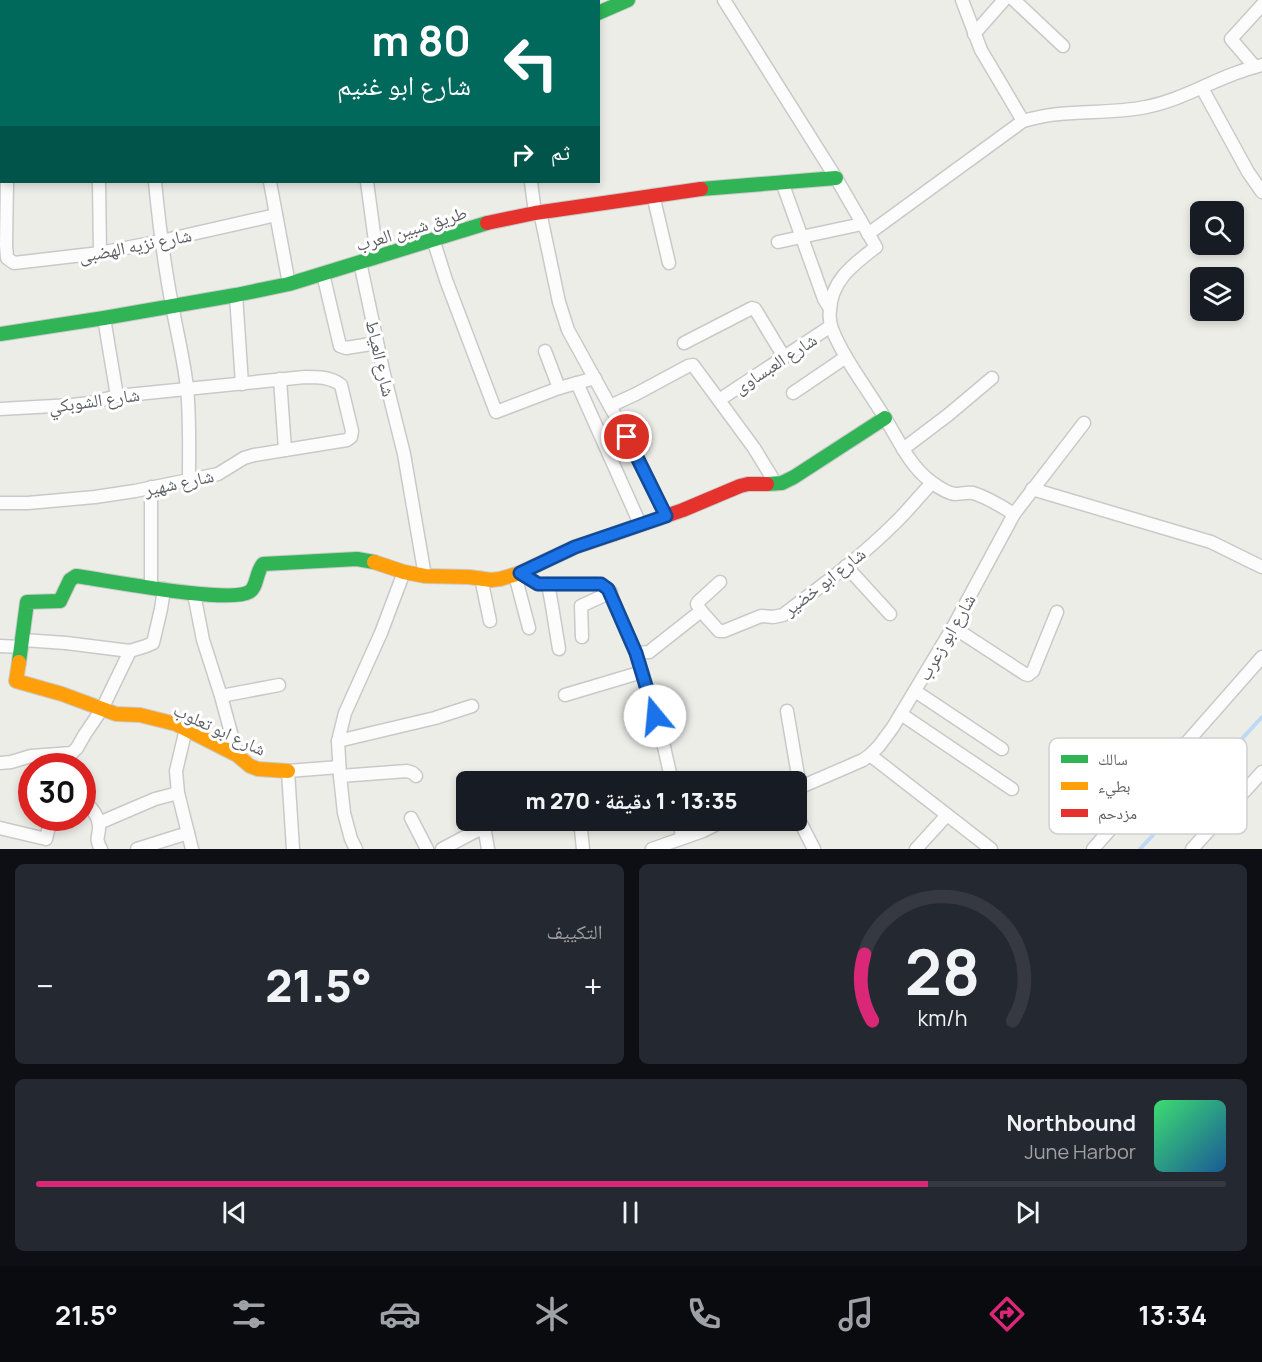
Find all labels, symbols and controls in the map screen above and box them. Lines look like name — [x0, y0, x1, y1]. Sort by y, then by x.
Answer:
text: 80 m — [371, 11, 471, 69]
icon: left — [492, 24, 570, 102]
text: شارع ابو غنيم — [337, 66, 471, 103]
text: ثم — [551, 137, 570, 167]
icon: right — [506, 138, 539, 171]
street label: طريق شبين العرب — [353, 200, 469, 256]
map controls — [1190, 201, 1244, 321]
button: search — [1190, 201, 1244, 255]
street label: شارع نزيه الهضبى — [76, 222, 194, 268]
button: layers — [1190, 267, 1244, 321]
street label: شارع العياط — [361, 317, 401, 399]
street label: شارع العبساوى — [729, 327, 821, 399]
street label: شارع الشوبكي — [47, 382, 142, 422]
pin — [601, 411, 652, 462]
icon: arrive — [610, 420, 643, 453]
street label: شارع شهير — [141, 463, 216, 501]
street label: شارع ابو خضير — [777, 541, 870, 621]
street label: شارع ابو زعرب — [912, 589, 980, 685]
position arrow — [623, 684, 687, 748]
street label: شارع ابو تعلوب — [170, 697, 270, 761]
legend — [1049, 738, 1247, 834]
text: سالك — [1098, 748, 1128, 770]
speed limit sign: 30 — [18, 753, 96, 831]
text: بطيء — [1098, 775, 1130, 799]
text: 13:35 · 1 دقيقة · 270 m — [526, 786, 738, 816]
text: مزدحم — [1098, 802, 1137, 824]
text: التكييف — [546, 918, 603, 945]
text: 28 — [905, 928, 980, 1014]
text: 21.5° — [265, 954, 372, 1016]
text: − — [36, 963, 54, 1008]
text: + — [583, 963, 602, 1008]
text: km/h — [918, 1003, 968, 1032]
text: Northbound — [1006, 1108, 1136, 1138]
text: June Harbor — [1024, 1138, 1136, 1165]
icon: previous — [218, 1196, 251, 1229]
icon: pause — [614, 1196, 647, 1229]
icon: next — [1011, 1196, 1044, 1229]
icon: filters — [228, 1293, 270, 1335]
icon: car — [379, 1293, 421, 1335]
icon: climate — [531, 1293, 573, 1335]
icon: phone — [683, 1293, 725, 1335]
icon: music — [835, 1293, 877, 1335]
icon: directions — [986, 1293, 1028, 1335]
text: 21.5° — [55, 1296, 118, 1333]
text: 13:34 — [1138, 1296, 1207, 1333]

